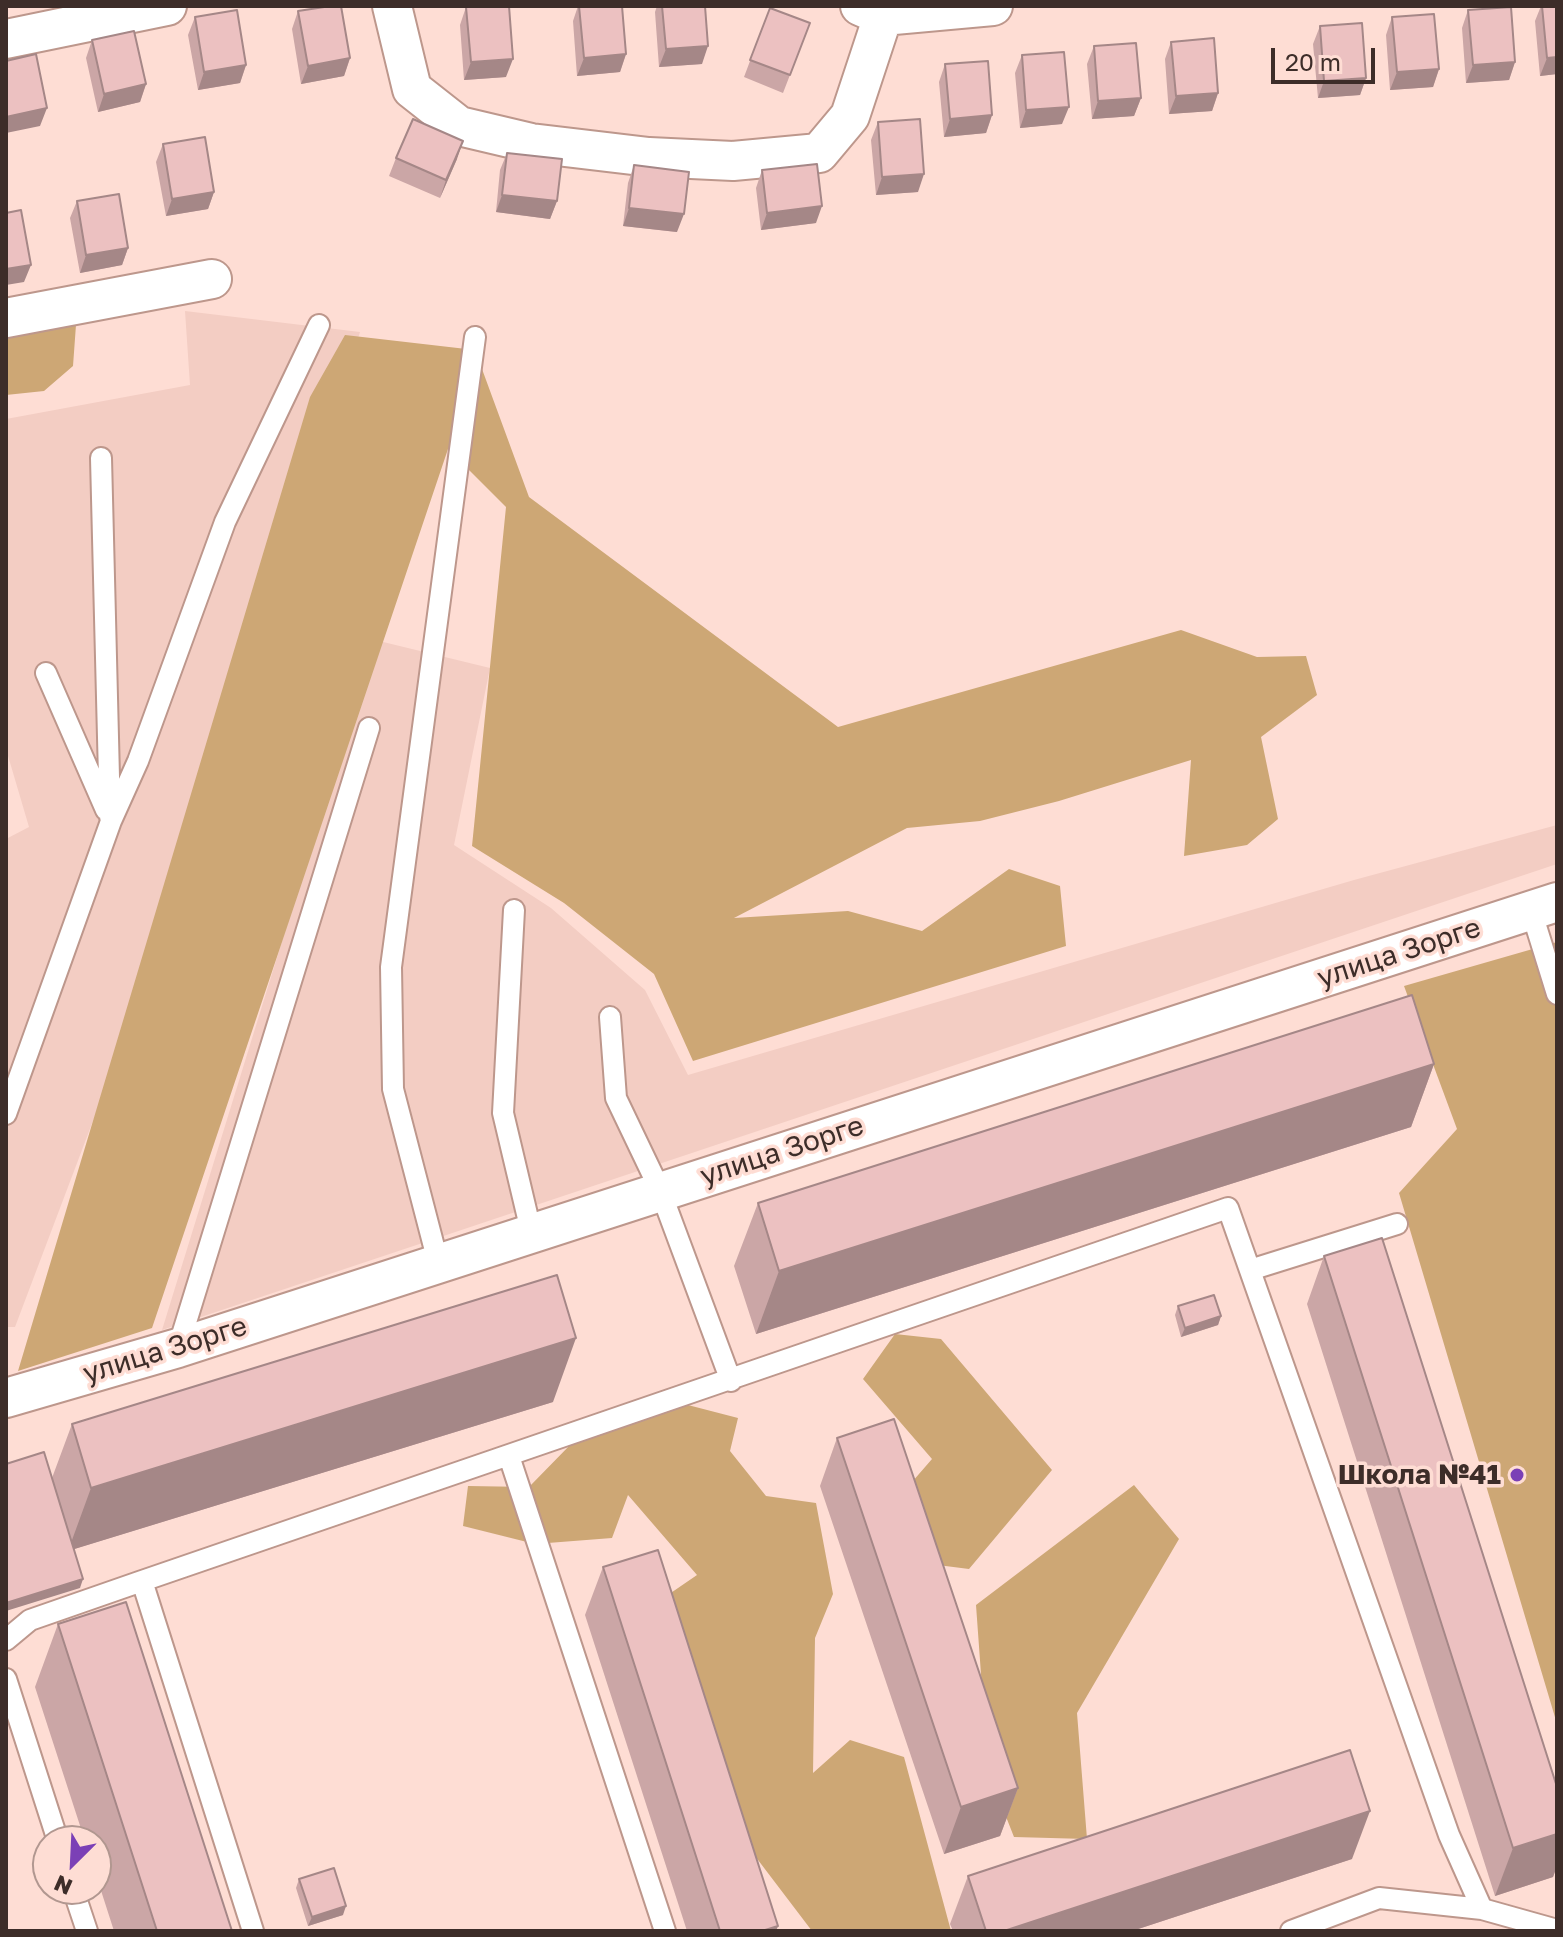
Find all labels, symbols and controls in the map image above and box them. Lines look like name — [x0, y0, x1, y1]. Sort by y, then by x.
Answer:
scale bar — [1275, 32, 1379, 82]
text: 20 m — [1285, 47, 1341, 76]
street label: улица Зорге — [1313, 911, 1485, 995]
street label: улица Зорге — [696, 1109, 868, 1193]
street label: улица Зорге — [79, 1309, 251, 1391]
place label: Школа №41 — [1338, 1458, 1501, 1492]
marker: Школа №41 — [1508, 1466, 1526, 1484]
north arrow — [32, 1825, 112, 1905]
text: N — [50, 1870, 76, 1901]

